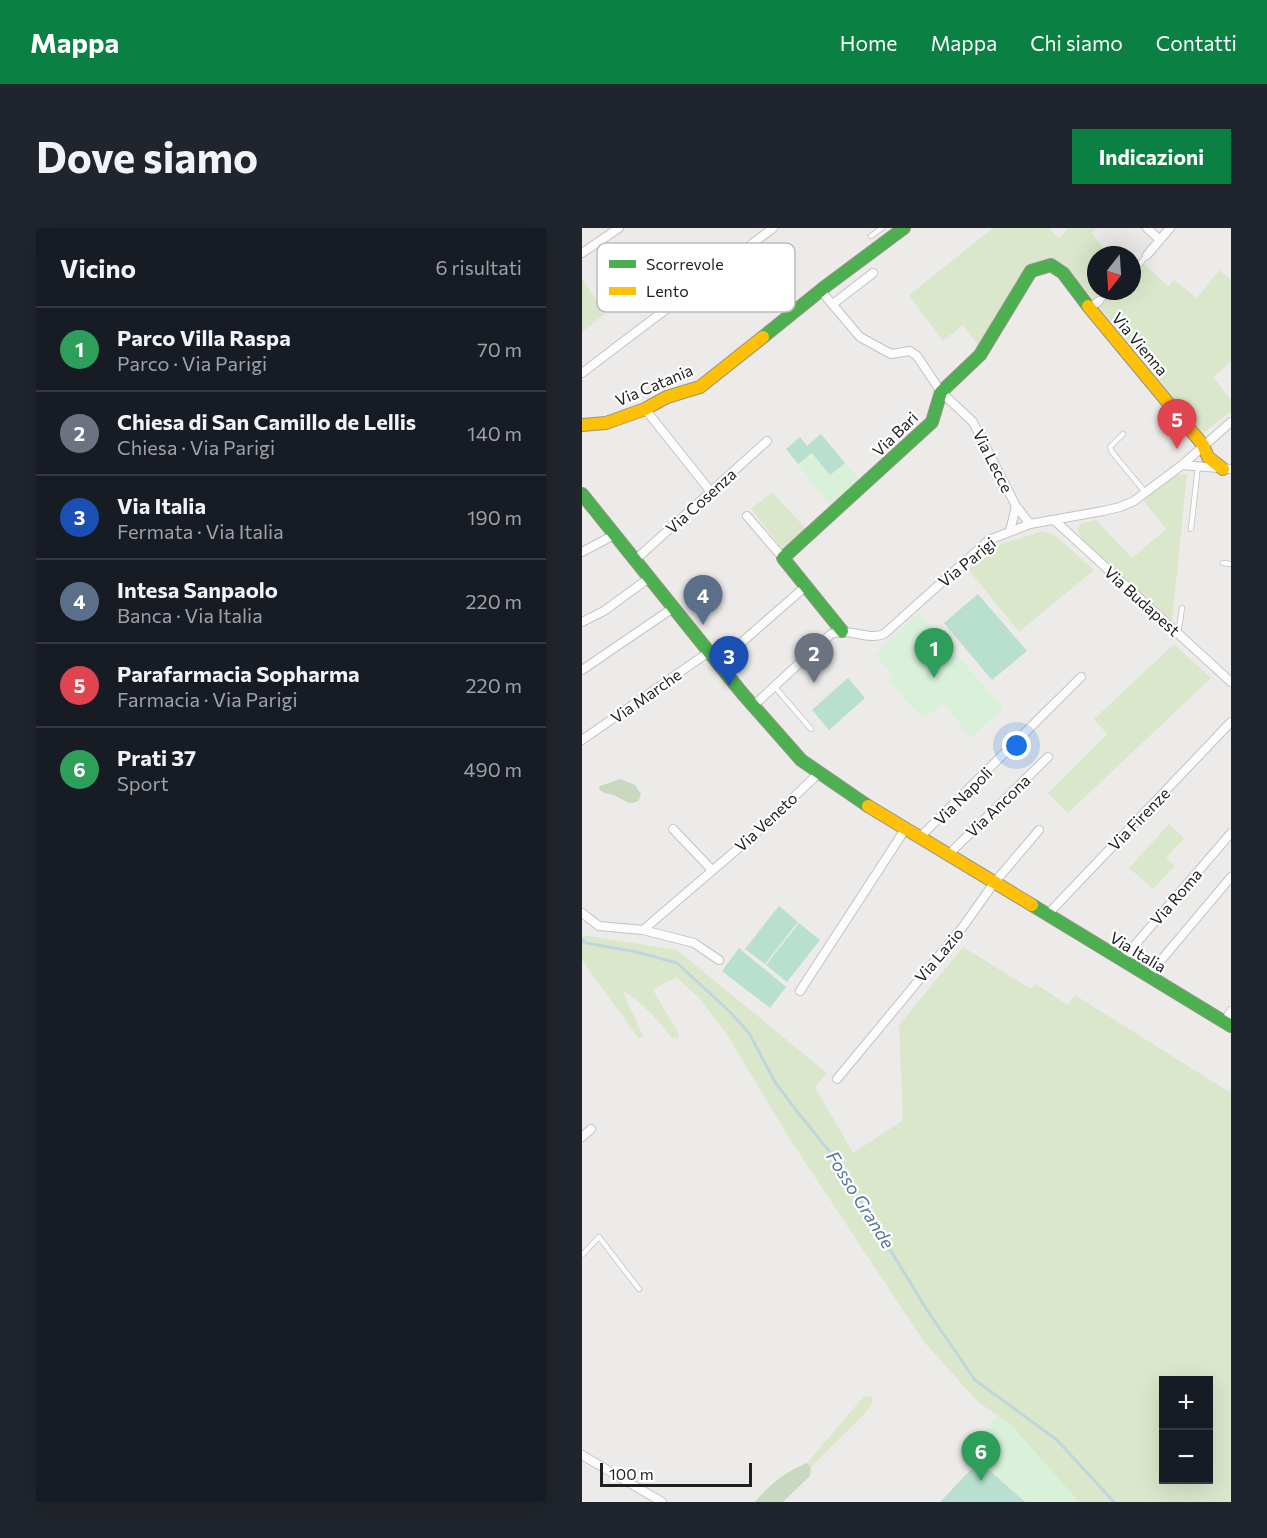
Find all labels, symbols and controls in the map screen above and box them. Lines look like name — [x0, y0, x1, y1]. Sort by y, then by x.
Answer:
text: Mappa — [30, 25, 119, 59]
text: Home — [840, 30, 897, 55]
text: Mappa — [930, 30, 997, 55]
text: Chi siamo — [1030, 30, 1123, 55]
text: Contatti — [1156, 30, 1237, 55]
button: Indicazioni — [1072, 129, 1231, 184]
text: Dove siamo — [36, 130, 258, 182]
legend — [597, 243, 795, 312]
north arrow — [1087, 246, 1141, 300]
text: Vicino — [60, 252, 136, 283]
text: Scorrevole — [646, 254, 724, 273]
text: 6 risultati — [436, 255, 522, 279]
text: Lento — [646, 281, 689, 300]
street label: Via Vienna — [1108, 308, 1172, 379]
text: Parco Villa Raspa — [117, 324, 291, 351]
text: 1 — [75, 337, 84, 361]
text: 70 m — [477, 337, 522, 361]
text: Parco · Via Parigi — [117, 351, 267, 375]
street label: Via Catania — [612, 360, 695, 409]
pin: 5 — [1158, 400, 1196, 449]
street label: Via Bari — [868, 407, 921, 460]
text: Chiesa di San Camillo de Lellis — [117, 408, 416, 435]
text: 2 — [74, 421, 85, 445]
text: 140 m — [467, 421, 522, 445]
street label: Via Lecce — [969, 426, 1017, 496]
text: Chiesa · Via Parigi — [117, 435, 275, 459]
street label: Via Cosenza — [662, 464, 740, 537]
text: Via Italia — [117, 492, 206, 519]
text: 3 — [74, 505, 85, 529]
text: 190 m — [467, 505, 522, 529]
text: Fermata · Via Italia — [117, 519, 284, 543]
street label: Via Parigi — [934, 533, 999, 590]
street label: Via Budapest — [1101, 562, 1184, 640]
text: Intesa Sanpaolo — [117, 576, 278, 603]
pin: 4 — [684, 576, 722, 625]
text: 4 — [73, 589, 86, 613]
text: 220 m — [466, 589, 522, 613]
text: Banca · Via Italia — [117, 603, 263, 627]
pin: 1 — [914, 628, 954, 678]
pin: 2 — [794, 634, 834, 683]
pin: 3 — [710, 636, 748, 686]
text: Parafarmacia Sopharma — [117, 660, 360, 687]
street label: Via Marche — [607, 664, 685, 727]
text: 5 — [74, 673, 85, 697]
text: 220 m — [466, 673, 522, 697]
text: Farmacia · Via Parigi — [117, 687, 298, 711]
your location — [1002, 731, 1031, 760]
text: Prati 37 — [117, 744, 196, 771]
text: 6 — [73, 757, 86, 781]
text: 490 m — [464, 757, 522, 781]
street label: Via Napoli — [930, 763, 996, 829]
street label: Via Ancona — [962, 770, 1034, 841]
text: Sport — [117, 771, 169, 795]
street label: Via Firenze — [1104, 783, 1173, 854]
street label: Via Veneto — [731, 788, 801, 855]
street label: Via Roma — [1146, 865, 1205, 929]
street label: Via Lazio — [910, 923, 967, 986]
street label: Via Italia — [1107, 927, 1170, 976]
water label: Fosso Grande — [822, 1147, 900, 1253]
map controls — [1159, 1376, 1213, 1484]
button: + — [1159, 1376, 1213, 1430]
button: − — [1159, 1430, 1213, 1484]
pin: 6 — [962, 1432, 1000, 1481]
scale bar — [600, 1460, 752, 1488]
text: 100 m — [609, 1464, 654, 1483]

